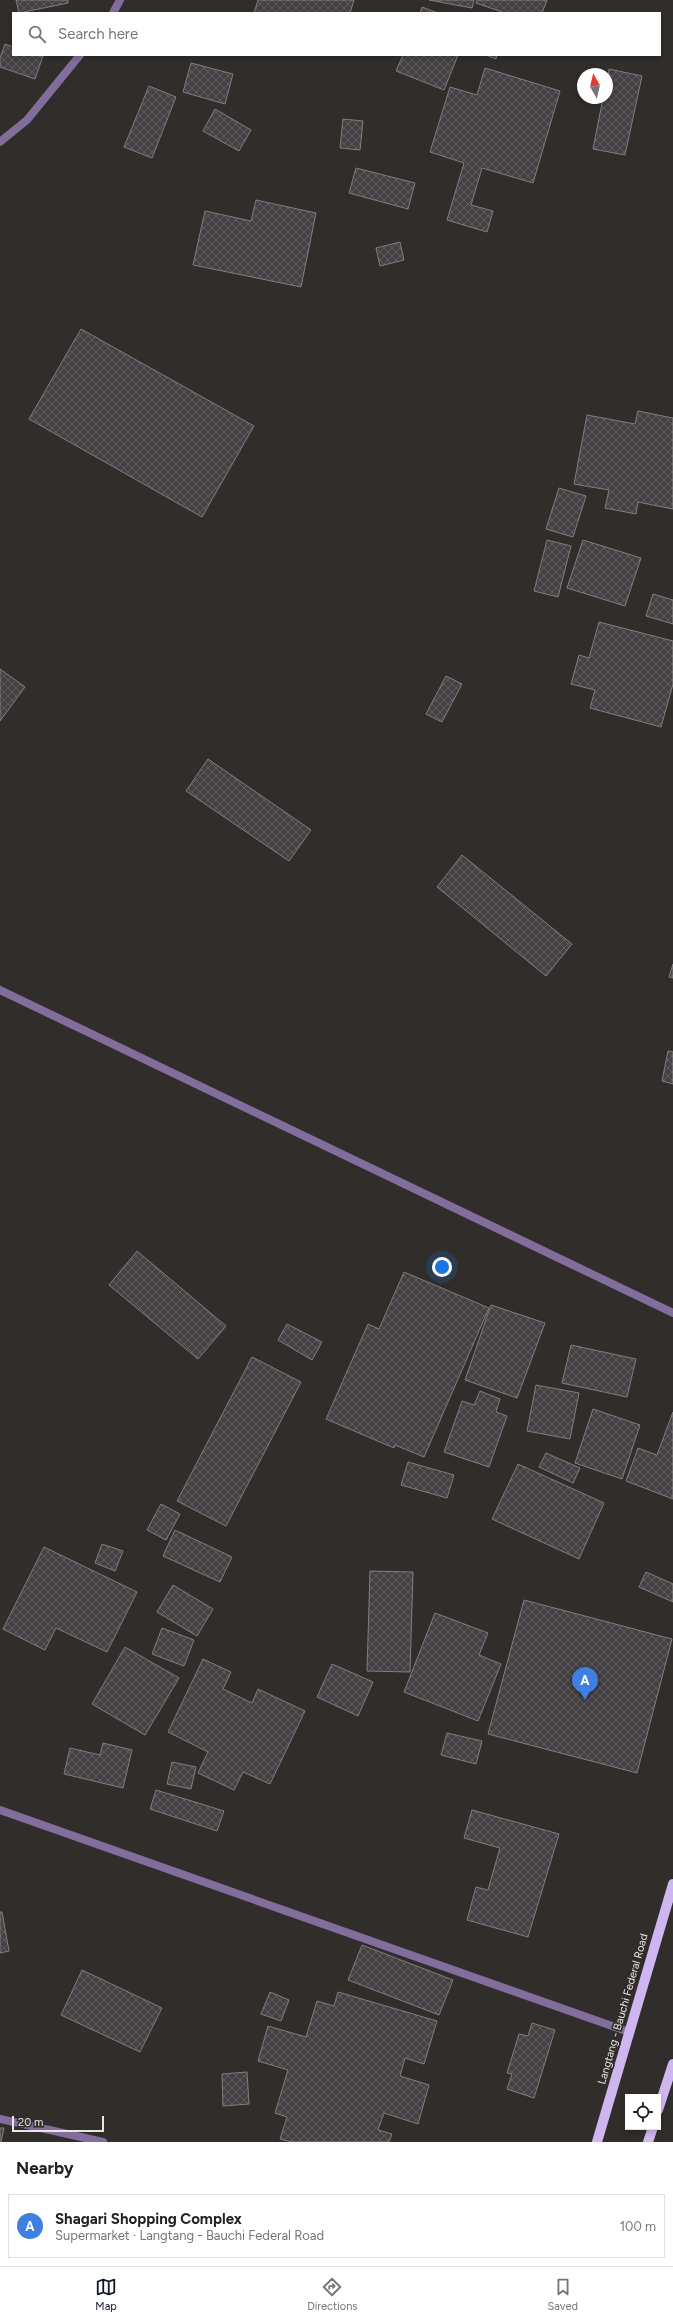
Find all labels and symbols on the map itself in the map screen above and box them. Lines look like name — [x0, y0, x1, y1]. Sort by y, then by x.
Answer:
north arrow — [577, 68, 613, 104]
your location — [432, 1257, 452, 1277]
pin: A — [572, 1667, 598, 1700]
street label: Langtang - Bauchi Federal Road — [595, 1932, 651, 2086]
scale bar — [12, 2114, 104, 2133]

